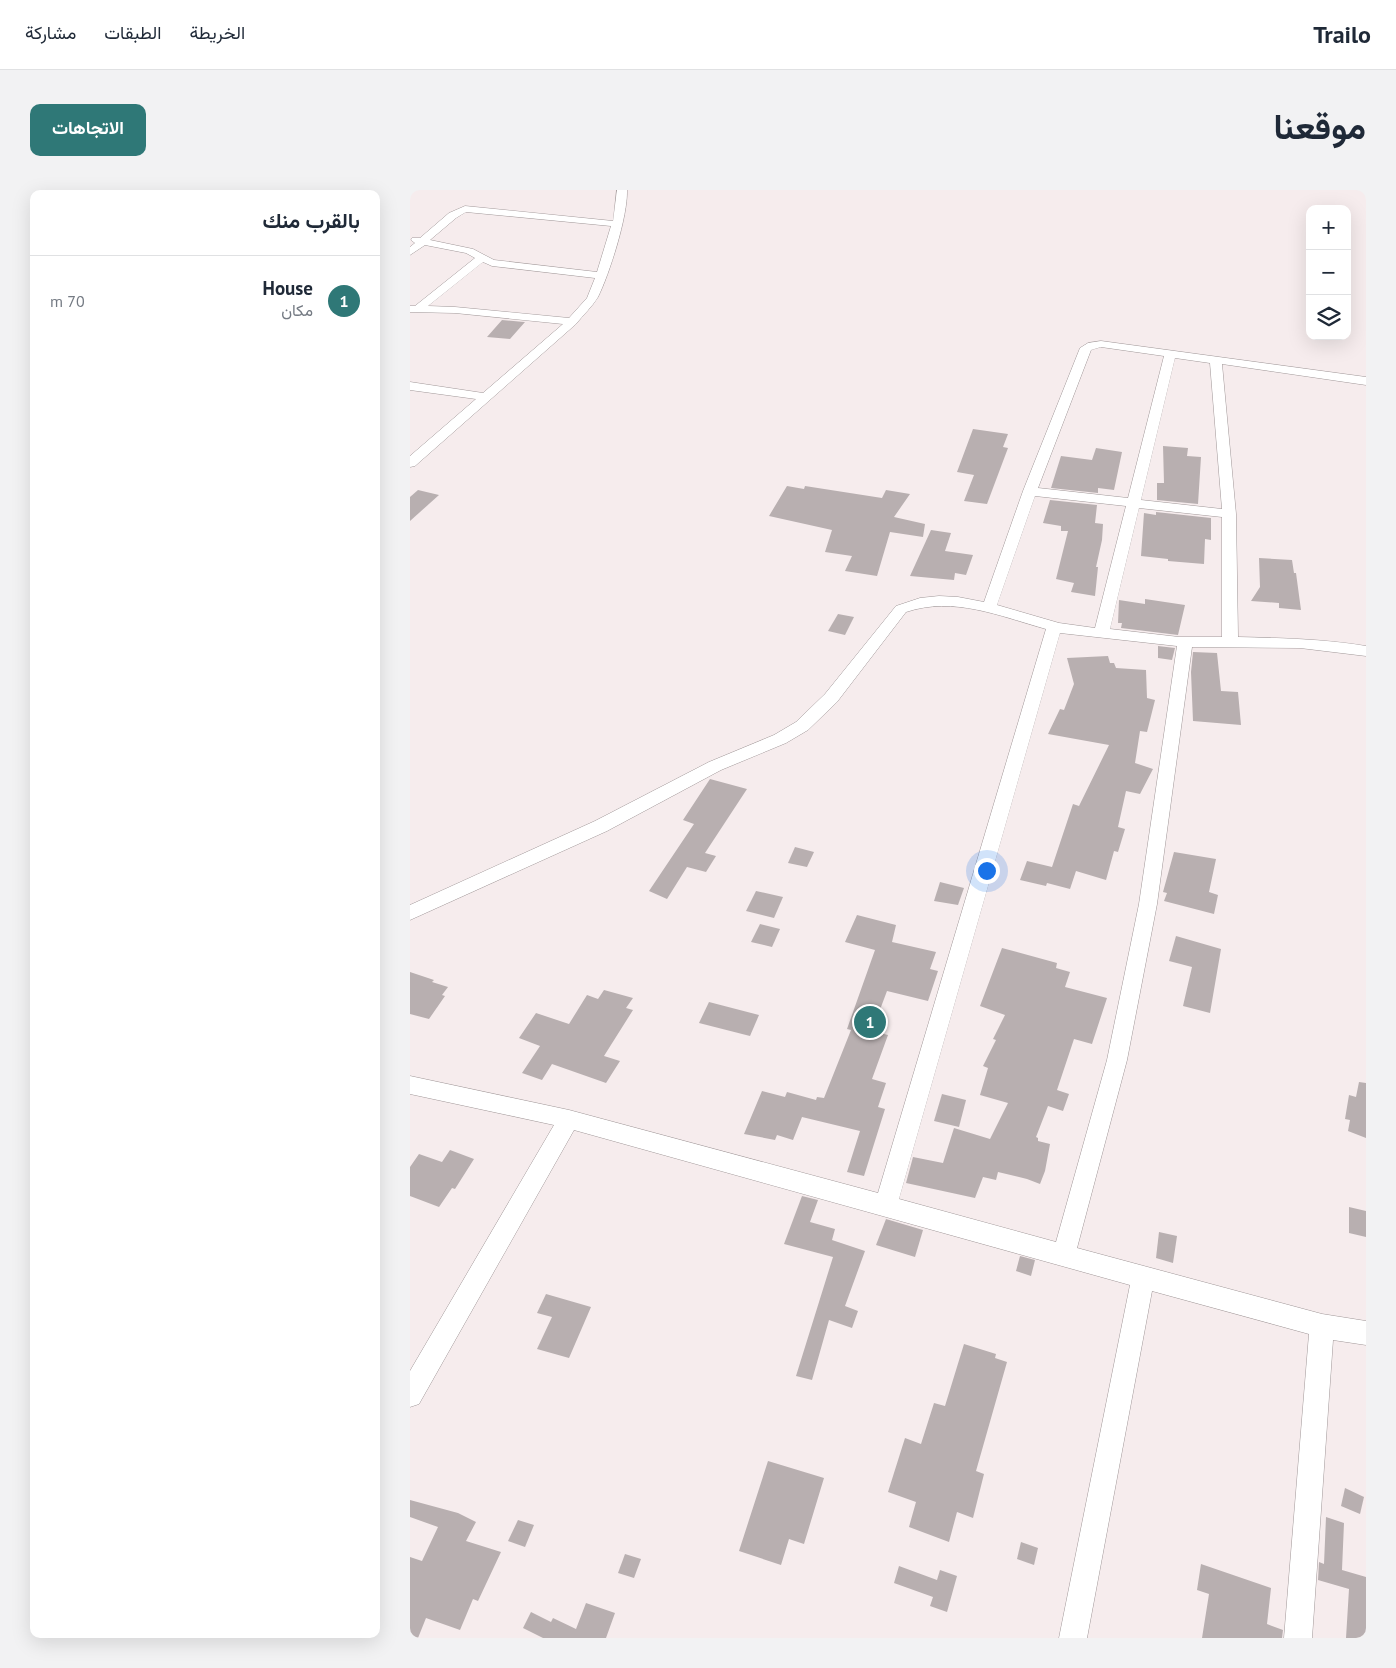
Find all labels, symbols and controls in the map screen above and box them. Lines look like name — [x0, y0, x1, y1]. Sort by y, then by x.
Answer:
text: Trailo — [1313, 19, 1371, 50]
text: مشاركة — [25, 21, 76, 44]
text: الطبقات — [104, 21, 161, 44]
text: الخريطة — [189, 21, 245, 44]
text: موقعنا — [1273, 103, 1366, 149]
button: الاتجاهات — [30, 104, 146, 156]
map controls — [1306, 205, 1351, 340]
button: + — [1306, 205, 1351, 250]
text: بالقرب منك — [262, 207, 360, 234]
button: − — [1306, 250, 1351, 295]
text: House — [263, 276, 313, 300]
text: 70 m — [50, 291, 85, 311]
text: 1 — [339, 291, 349, 311]
button: layers — [1306, 295, 1351, 340]
text: مكان — [281, 300, 313, 320]
your location — [974, 858, 1000, 884]
pin: 1 — [854, 1003, 886, 1041]

